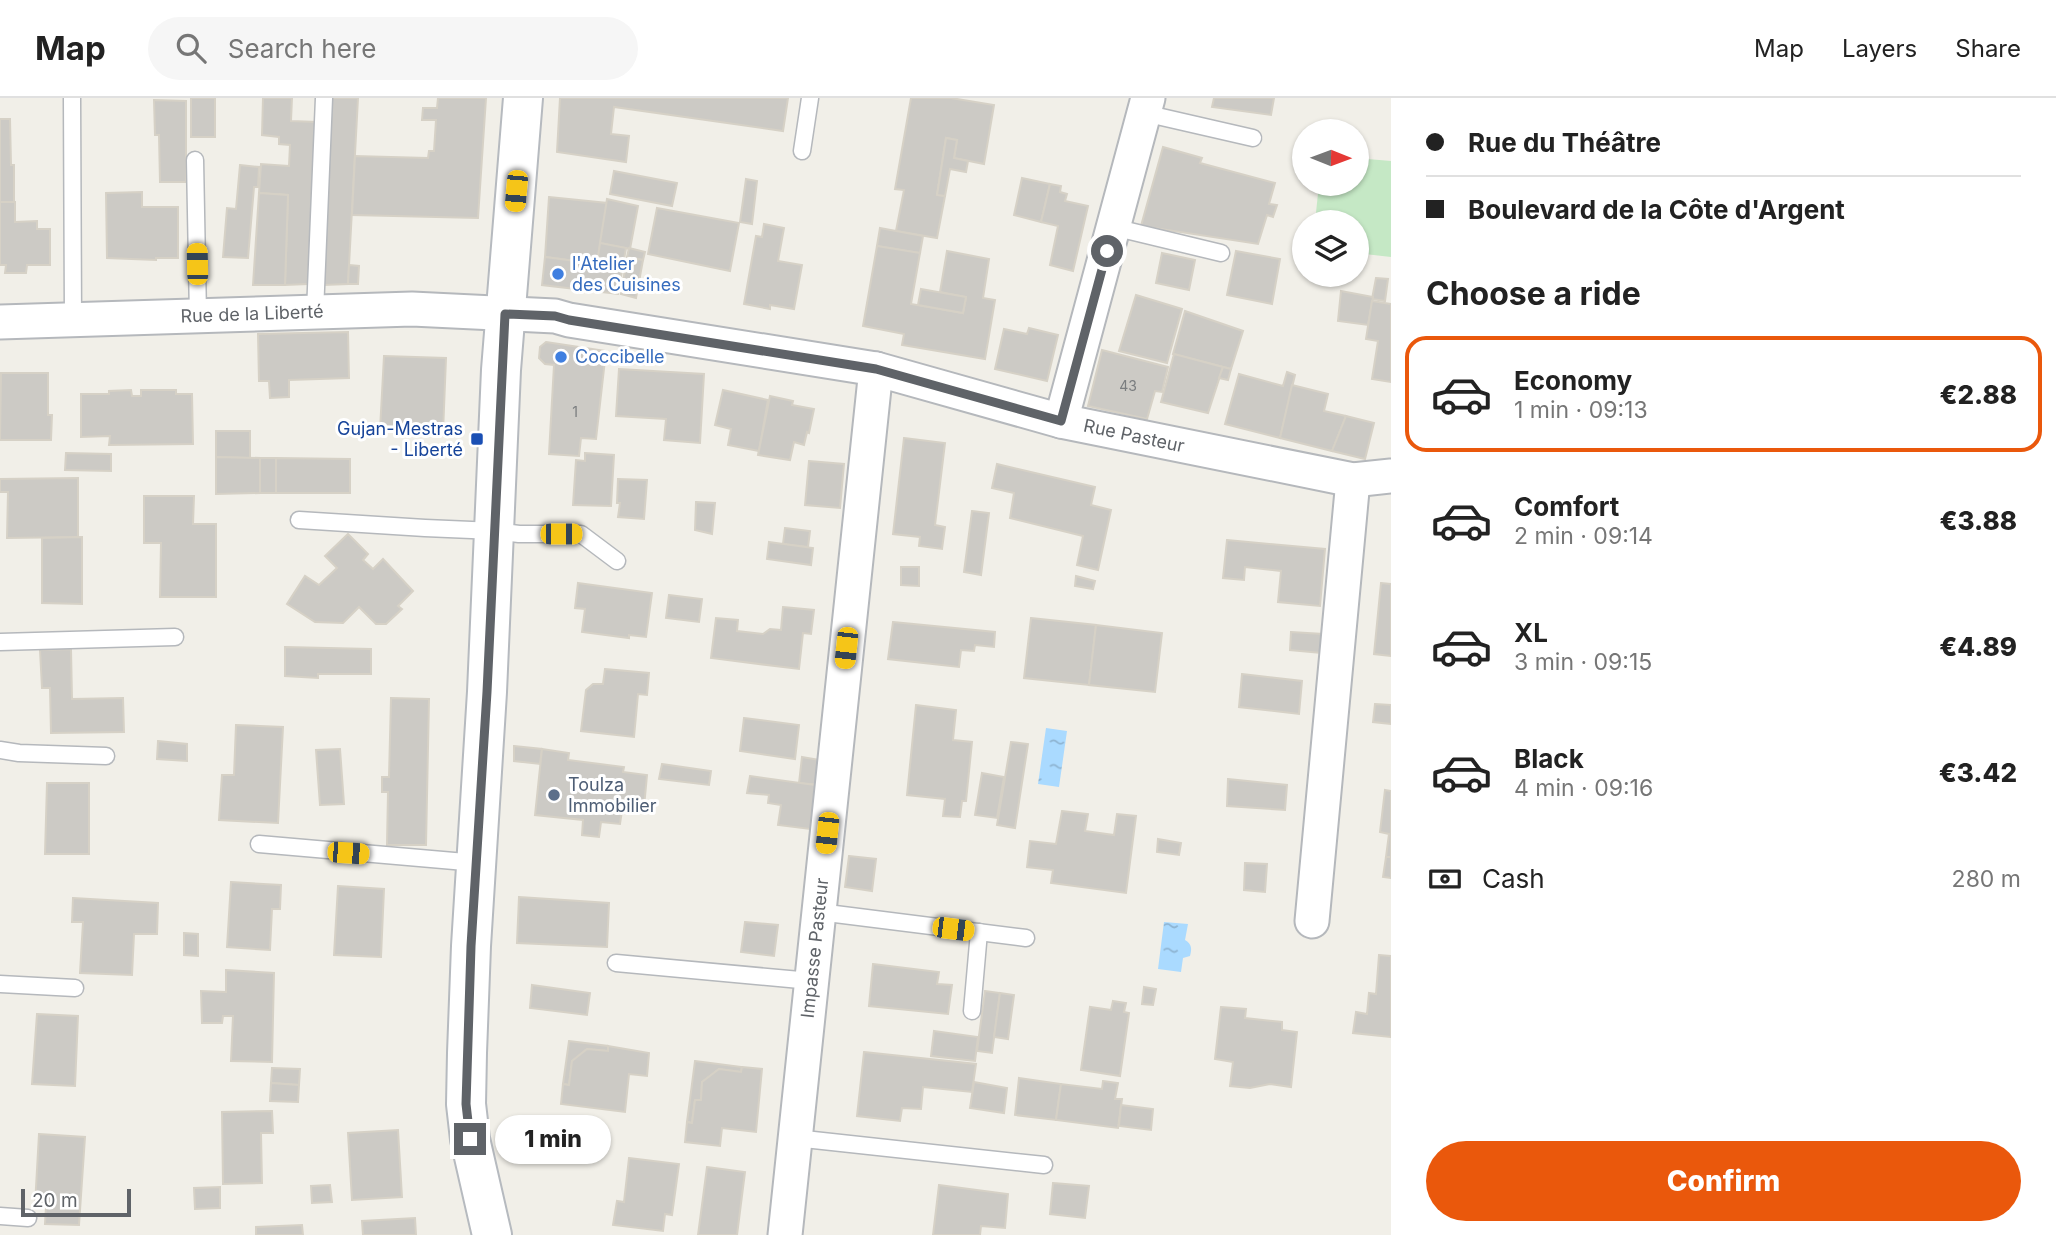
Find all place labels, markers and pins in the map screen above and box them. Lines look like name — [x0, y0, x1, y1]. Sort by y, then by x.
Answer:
place label: l'Atelier des Cuisines — [572, 253, 681, 295]
marker: l'Atelier des Cuisines — [550, 266, 566, 282]
place label: Coccibelle — [575, 346, 665, 367]
marker: Coccibelle — [553, 349, 569, 365]
place label: Gujan-Mestras - Liberté — [337, 418, 463, 460]
marker: Gujan-Mestras - Liberté — [469, 431, 485, 447]
place label: Toulza Immobilier — [568, 774, 657, 816]
marker: Toulza Immobilier — [546, 787, 562, 803]

